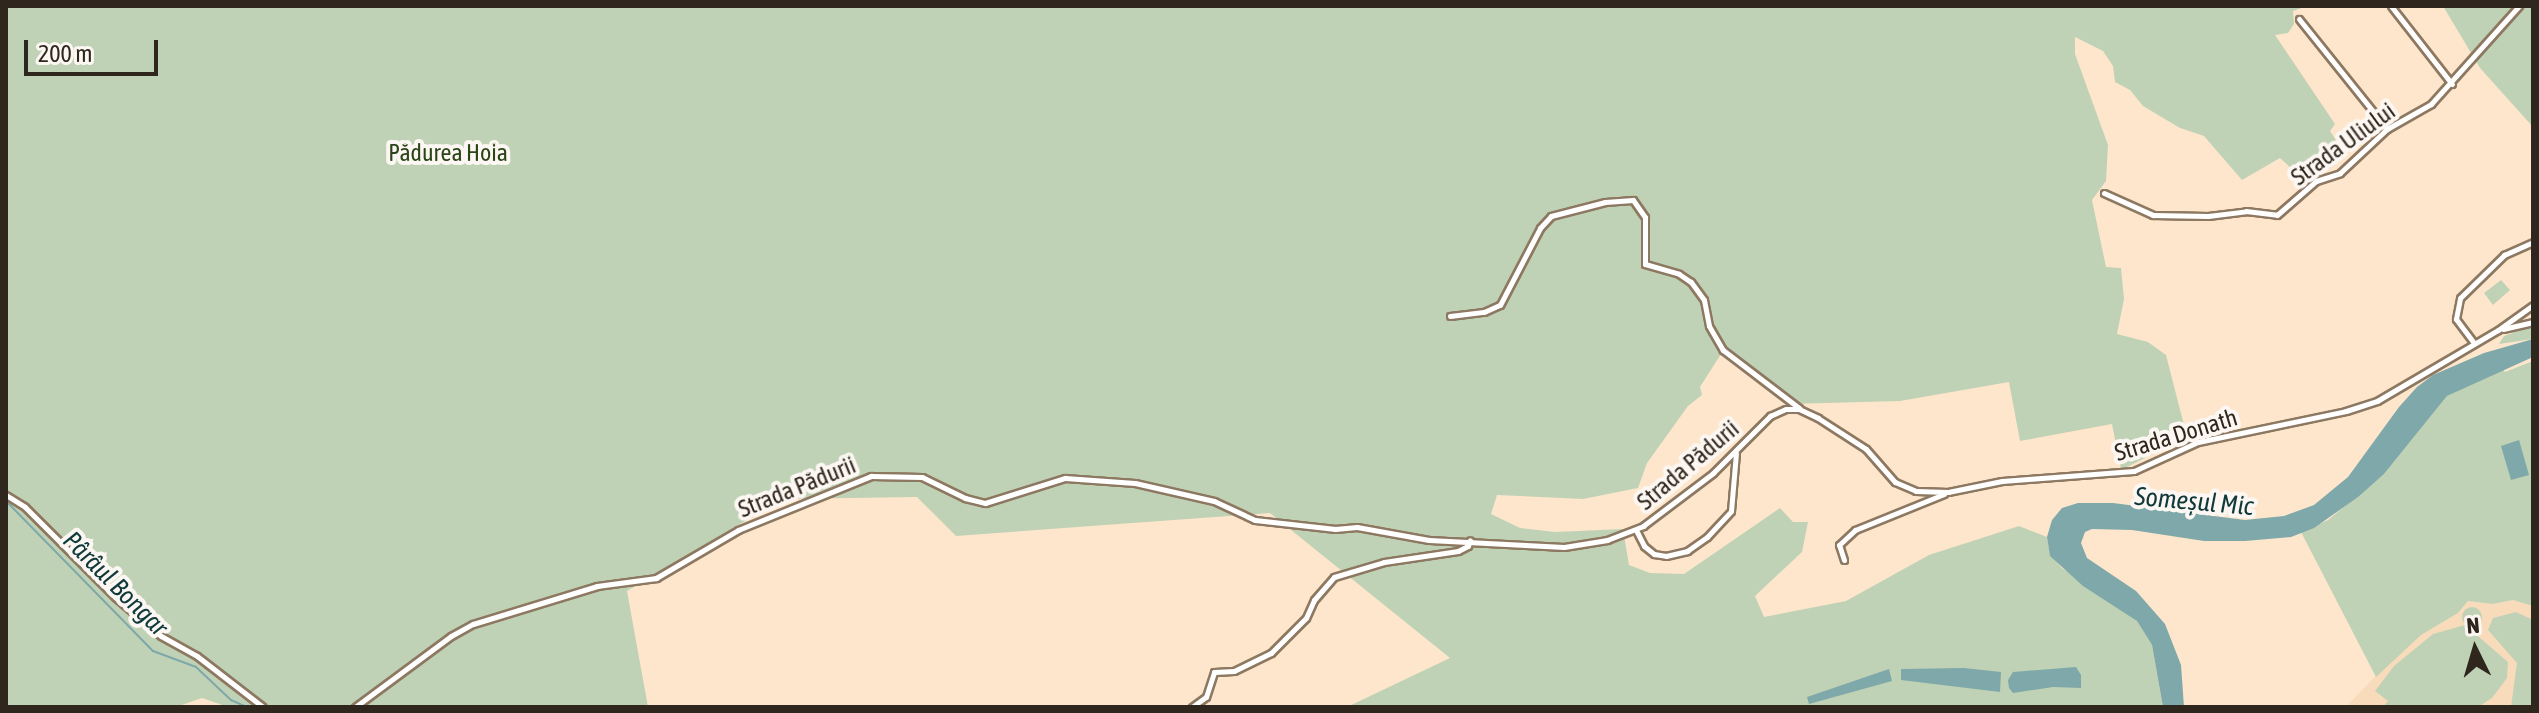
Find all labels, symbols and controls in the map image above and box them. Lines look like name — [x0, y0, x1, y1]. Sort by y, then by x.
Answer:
scale bar — [28, 24, 162, 74]
text: 200 m — [38, 40, 92, 67]
street label: Strada Uliului — [2285, 97, 2401, 191]
park label: Pădurea Hoia — [388, 139, 508, 167]
street label: Strada Donath — [2111, 403, 2241, 467]
street label: Strada Pădurii — [1631, 414, 1745, 516]
street label: Strada Pădurii — [734, 450, 860, 524]
water label: Someșul Mic — [2133, 481, 2255, 523]
water label: Pârâul Bongar — [56, 525, 174, 643]
north arrow — [2435, 609, 2515, 689]
text: N — [2465, 612, 2481, 639]

